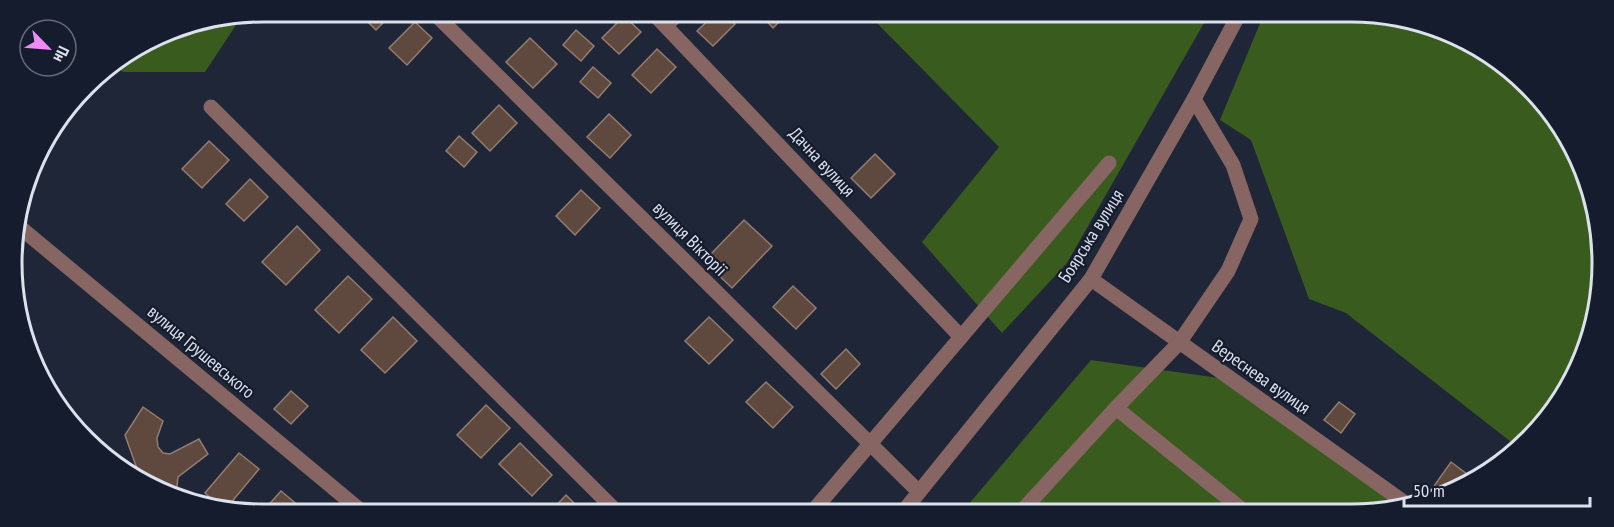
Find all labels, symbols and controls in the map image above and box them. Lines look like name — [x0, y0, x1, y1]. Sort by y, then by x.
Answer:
north arrow — [18, 18, 78, 78]
text: Пн — [49, 43, 74, 66]
street label: Дачна вулиця — [784, 122, 860, 201]
street label: Боярська вулиця — [1053, 185, 1128, 287]
street label: вулиця Вікторії — [648, 196, 733, 281]
street label: вулиця Грушевського — [143, 300, 260, 403]
street label: Вереснева вулиця — [1208, 334, 1315, 419]
scale bar — [1404, 470, 1590, 508]
text: 50 m — [1413, 479, 1445, 502]

